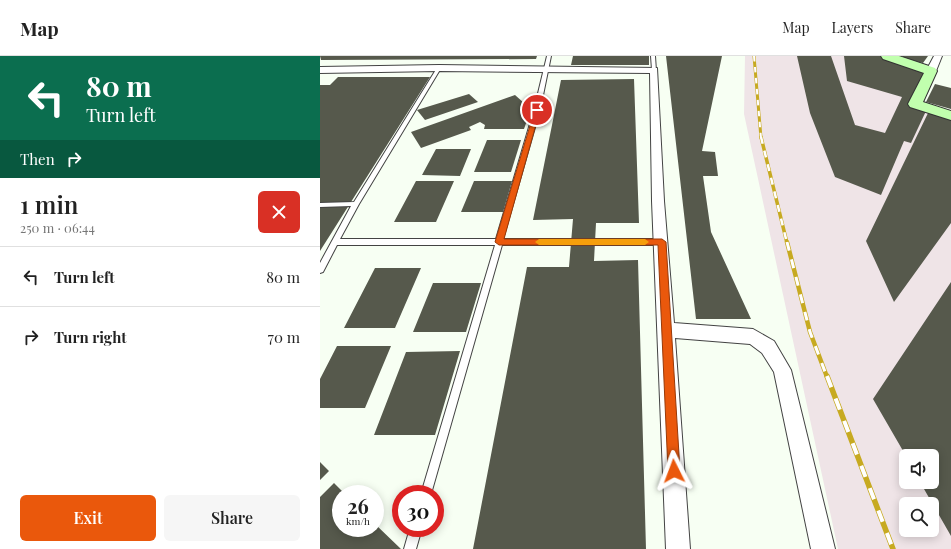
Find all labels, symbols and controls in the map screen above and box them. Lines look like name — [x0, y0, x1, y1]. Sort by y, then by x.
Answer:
text: Map — [20, 15, 59, 41]
text: Map — [782, 18, 810, 37]
text: Layers — [832, 18, 873, 37]
text: Share — [895, 18, 931, 37]
text: 80 m — [86, 67, 152, 104]
icon: left — [20, 72, 72, 124]
pin — [520, 93, 554, 127]
icon: arrive — [526, 99, 548, 121]
text: Turn left — [86, 103, 156, 127]
icon: right — [63, 148, 85, 170]
text: Then — [20, 149, 55, 169]
text: 1 min — [20, 188, 78, 220]
button: close — [258, 191, 300, 233]
text: 250 m · 06:44 — [20, 219, 95, 236]
icon: left — [20, 266, 42, 288]
text: Turn left — [54, 267, 115, 287]
text: 80 m — [266, 267, 300, 287]
icon: right — [20, 326, 42, 348]
text: Turn right — [54, 327, 127, 347]
text: 70 m — [268, 327, 300, 347]
map controls — [899, 449, 939, 537]
button: sound — [899, 449, 939, 489]
position arrow — [653, 450, 695, 492]
speed limit sign: 30 — [392, 485, 444, 537]
text: 26 — [347, 492, 369, 519]
button: Exit — [20, 495, 156, 541]
button: Share — [164, 495, 300, 541]
button: search — [899, 497, 939, 537]
text: km/h — [346, 514, 370, 528]

